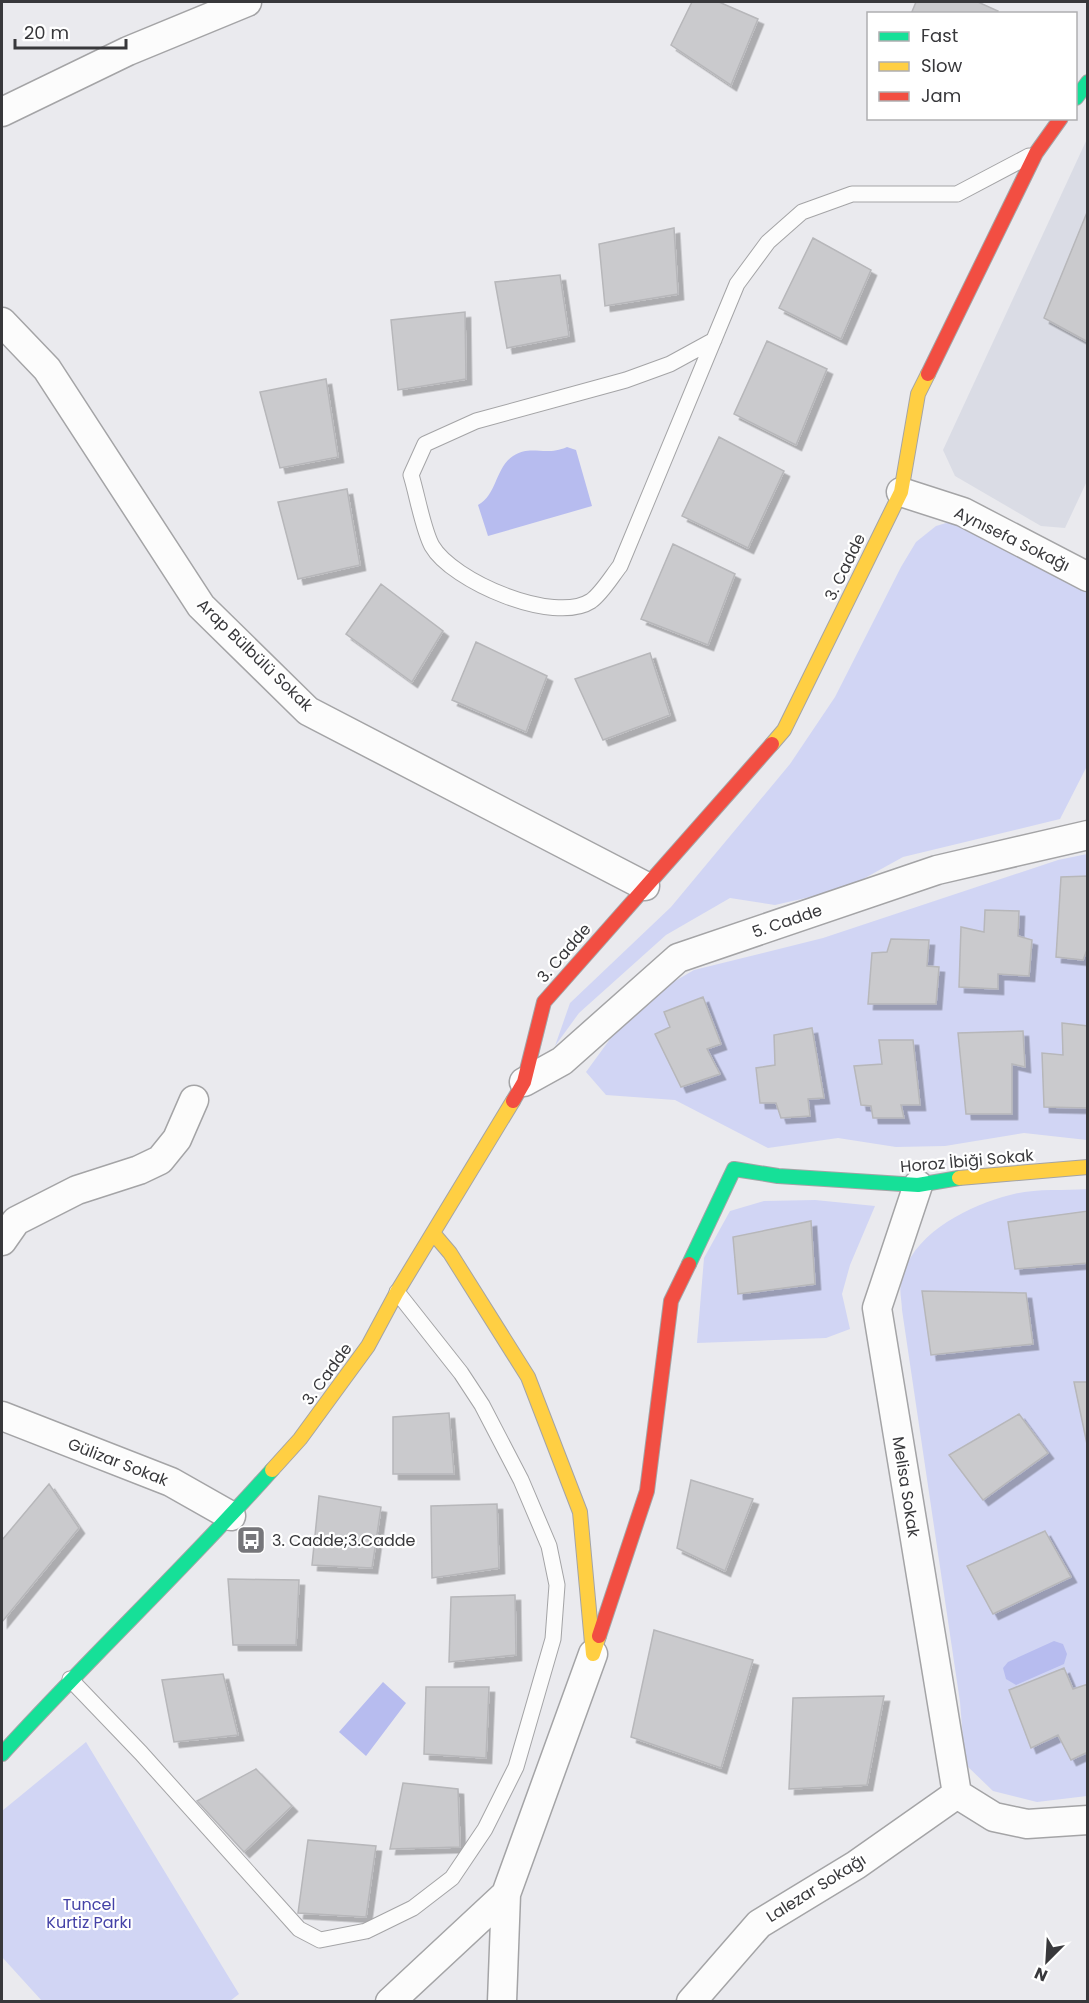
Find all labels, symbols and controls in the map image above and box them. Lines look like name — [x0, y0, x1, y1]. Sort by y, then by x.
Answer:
scale bar — [15, 12, 126, 50]
legend — [867, 12, 1077, 120]
text: 20 m — [24, 20, 69, 45]
text: Fast — [921, 23, 958, 48]
text: Slow — [921, 53, 963, 78]
text: Jam — [921, 83, 961, 108]
street label: Aynısefa Sokağı — [950, 501, 1074, 577]
street label: 3. Cadde — [819, 530, 871, 604]
street label: Arap Bülbülü Sokak — [192, 594, 319, 717]
street label: 5. Cadde — [749, 898, 825, 944]
street label: 3. Cadde — [532, 918, 596, 988]
street label: Horoz İbiği Sokak — [899, 1144, 1035, 1178]
street label: 3. Cadde — [297, 1338, 357, 1410]
street label: Gülizar Sokak — [64, 1432, 172, 1492]
street label: Melisa Sokak — [887, 1435, 925, 1540]
bus stop icon: 3. Cadde;3.Cadde — [235, 1524, 267, 1556]
place label: 3. Cadde;3.Cadde — [272, 1529, 416, 1552]
street label: Lalezar Sokağı — [762, 1848, 870, 1928]
park label: Tuncel Kurtiz Parkı — [46, 1893, 132, 1934]
north arrow — [1017, 1931, 1077, 1991]
text: N — [1031, 1961, 1051, 1987]

